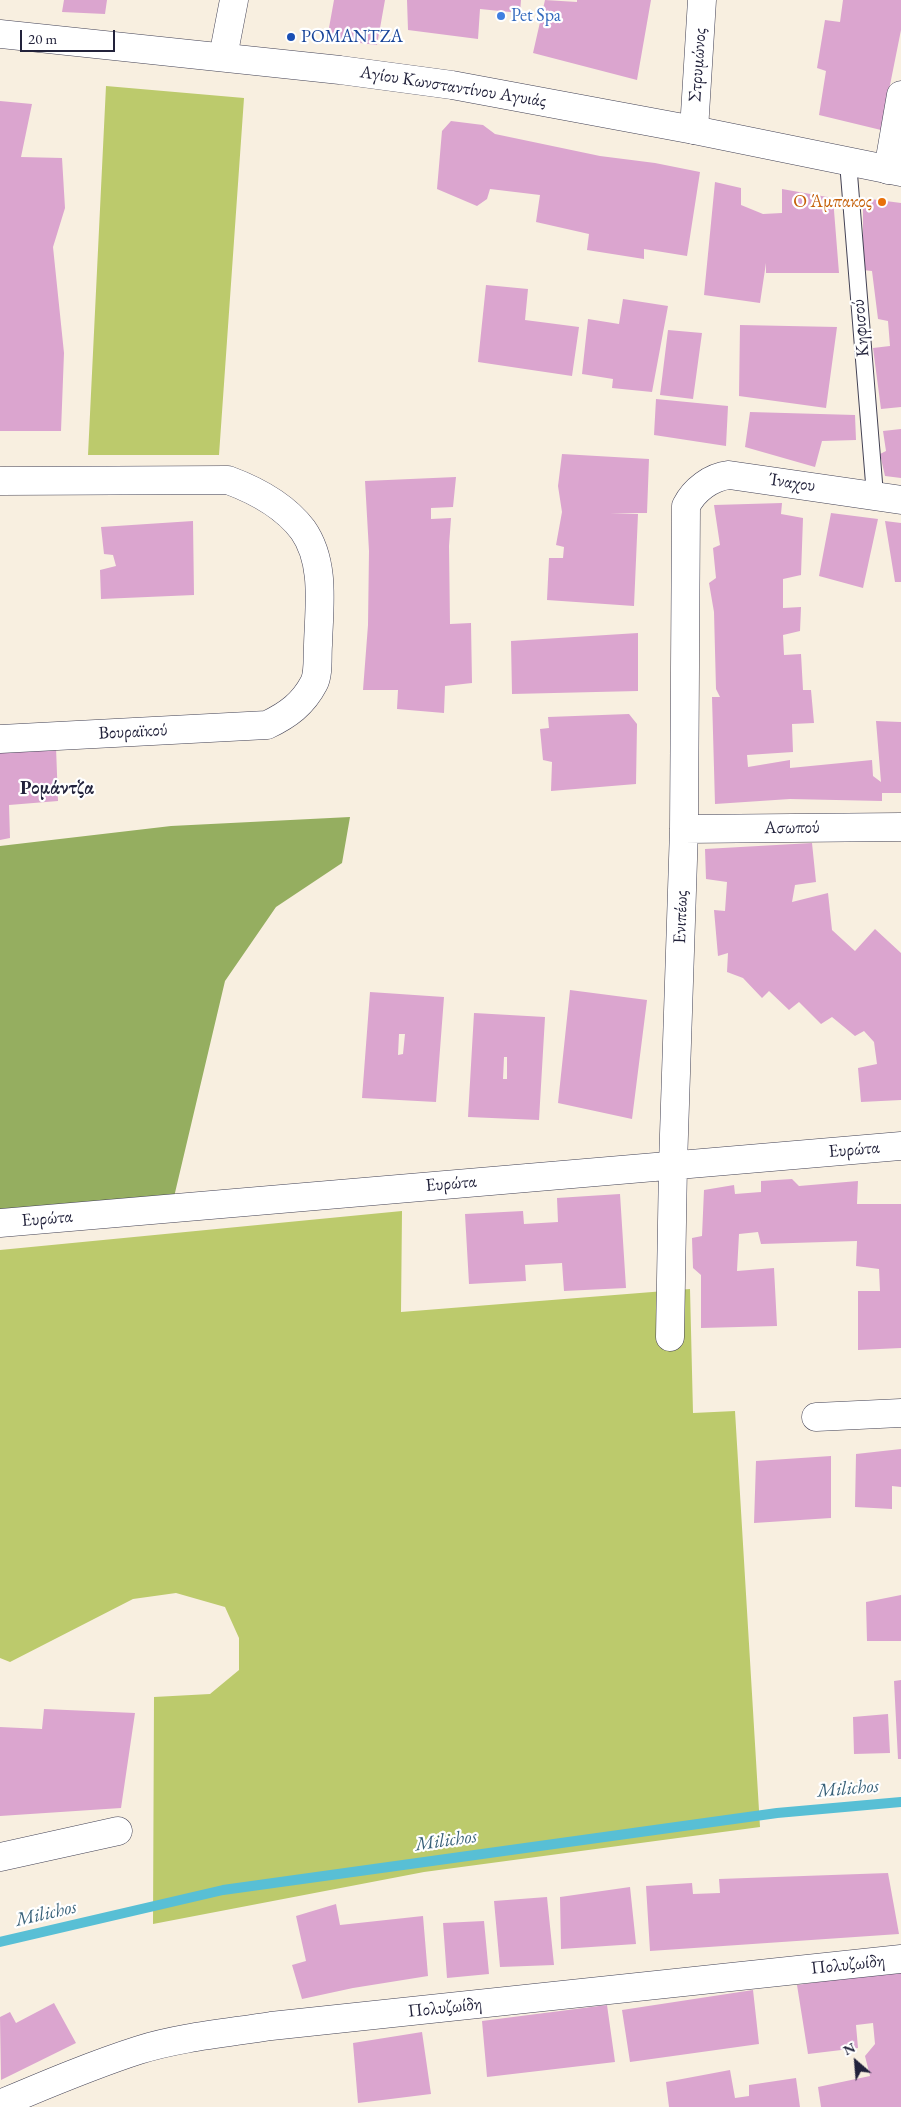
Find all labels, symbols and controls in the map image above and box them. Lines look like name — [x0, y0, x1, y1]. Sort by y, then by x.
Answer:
place label: Pet Spa — [511, 5, 561, 27]
marker: Pet Spa — [495, 10, 507, 22]
scale bar — [22, 20, 118, 52]
place label: ΡΟΜΑΝΤΖΑ — [301, 26, 403, 48]
street label: Στρυμώνος — [685, 27, 711, 103]
text: 20 m — [28, 29, 57, 48]
marker: ΡΟΜΑΝΤΖΑ — [285, 31, 297, 43]
street label: Αγίου Κωνσταντίνου Αγυιάς — [358, 62, 548, 112]
place label: Ο Άμπακος — [793, 191, 872, 213]
marker: Ο Άμπακος — [876, 196, 888, 208]
street label: Κηφισού — [848, 298, 874, 358]
street label: Ίναχου — [767, 469, 817, 497]
street label: Βουραϊκού — [98, 719, 168, 745]
district label: Ρομάντζα — [20, 778, 94, 800]
street label: Ασωπού — [764, 817, 820, 839]
street label: Ενιπέως — [669, 890, 693, 944]
street label: Ευρώτα — [828, 1137, 880, 1163]
street label: Ευρώτα — [425, 1171, 477, 1197]
street label: Ευρώτα — [21, 1206, 73, 1232]
water label: Milichos — [816, 1775, 880, 1803]
water label: Milichos — [414, 1825, 478, 1857]
water label: Milichos — [13, 1896, 79, 1932]
street label: Πολυζωίδη — [810, 1950, 886, 1980]
street label: Πολυζωίδη — [407, 1993, 483, 2023]
north arrow — [831, 2037, 881, 2087]
text: N — [840, 2038, 858, 2059]

